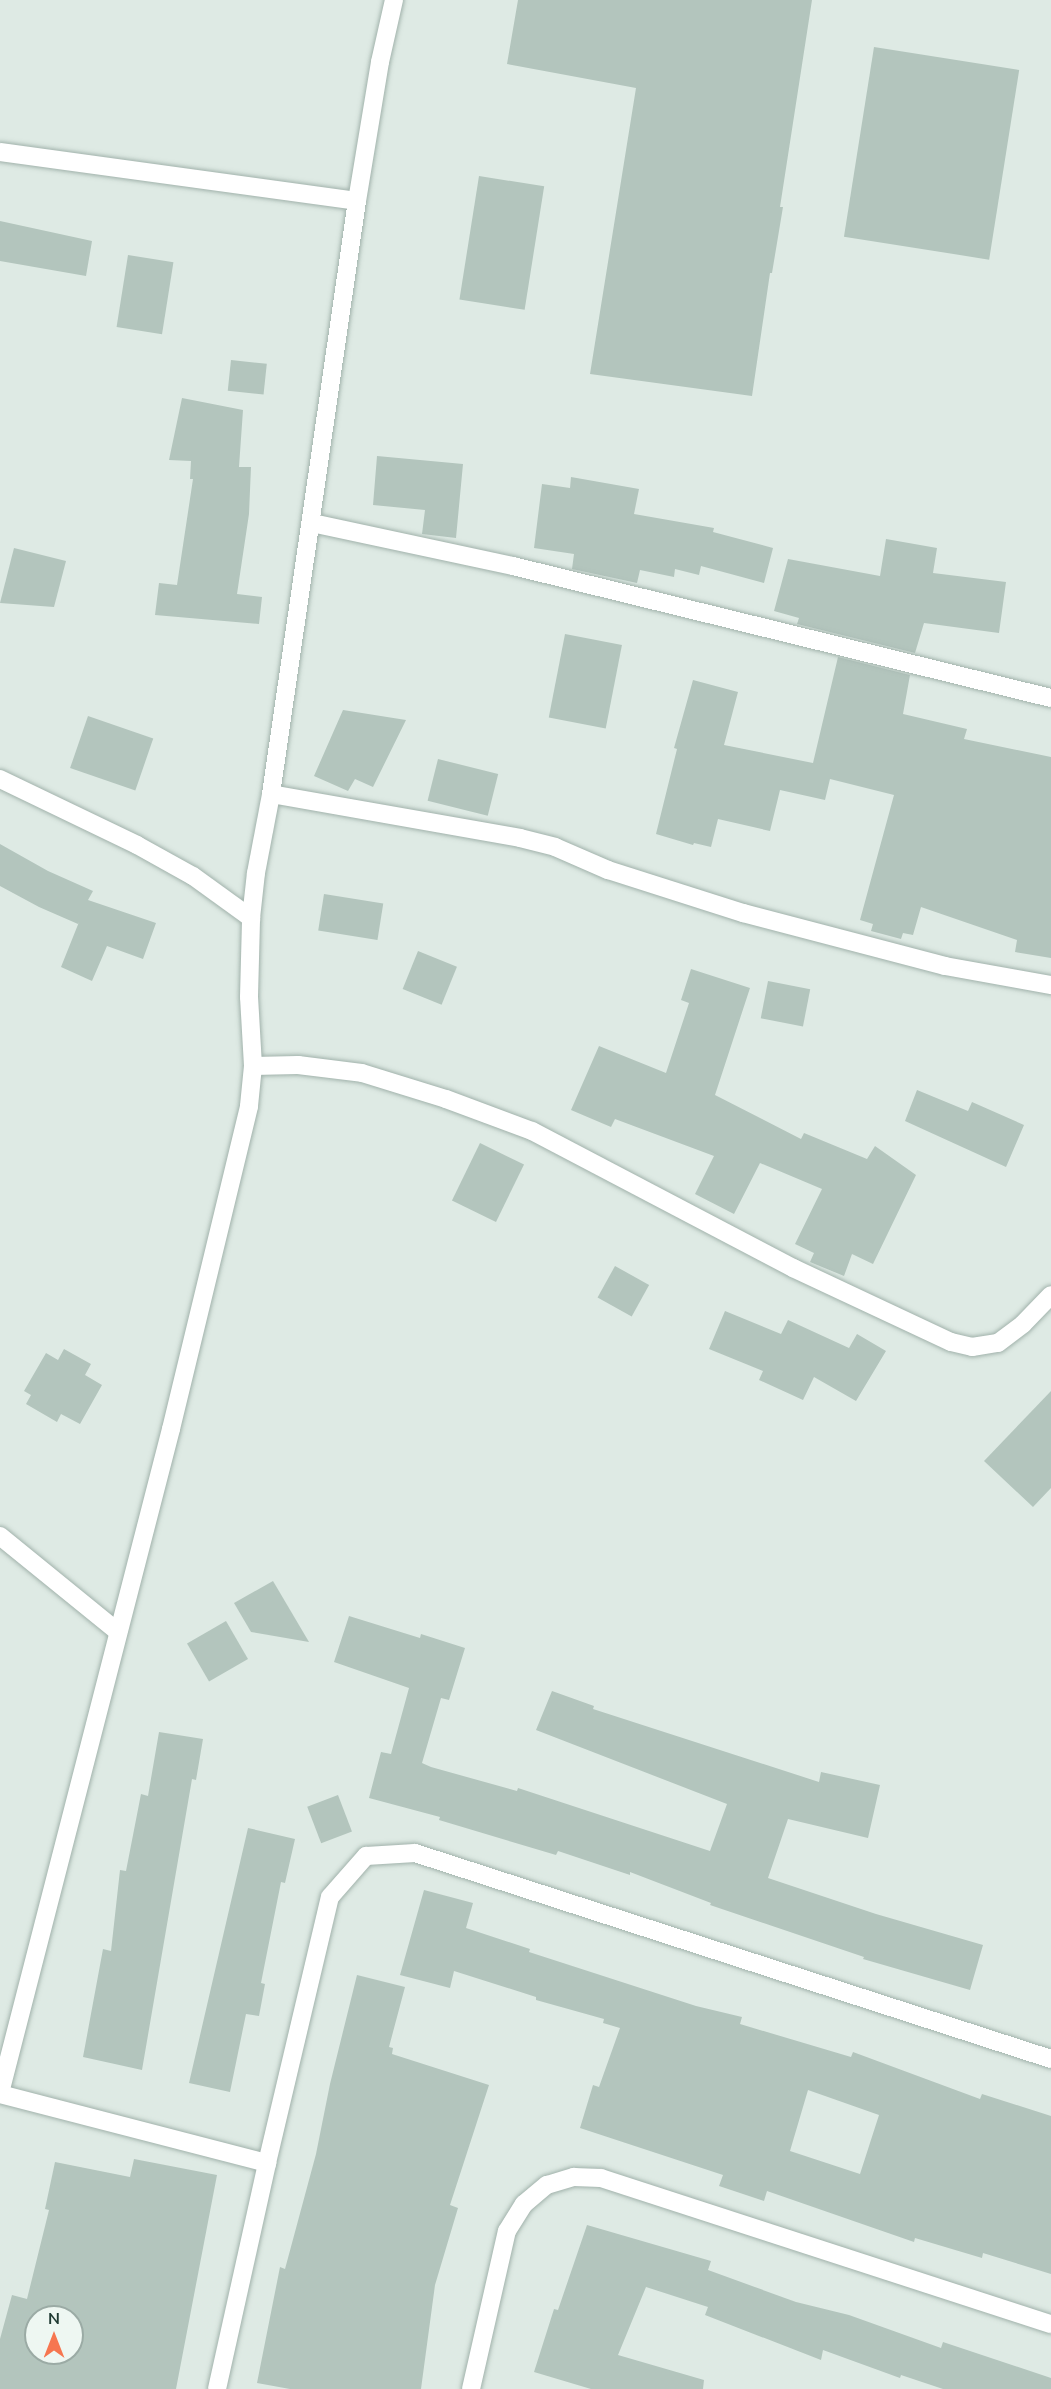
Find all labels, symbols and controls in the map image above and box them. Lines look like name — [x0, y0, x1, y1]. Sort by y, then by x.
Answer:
north arrow — [24, 2305, 84, 2365]
text: N — [48, 2308, 60, 2330]

